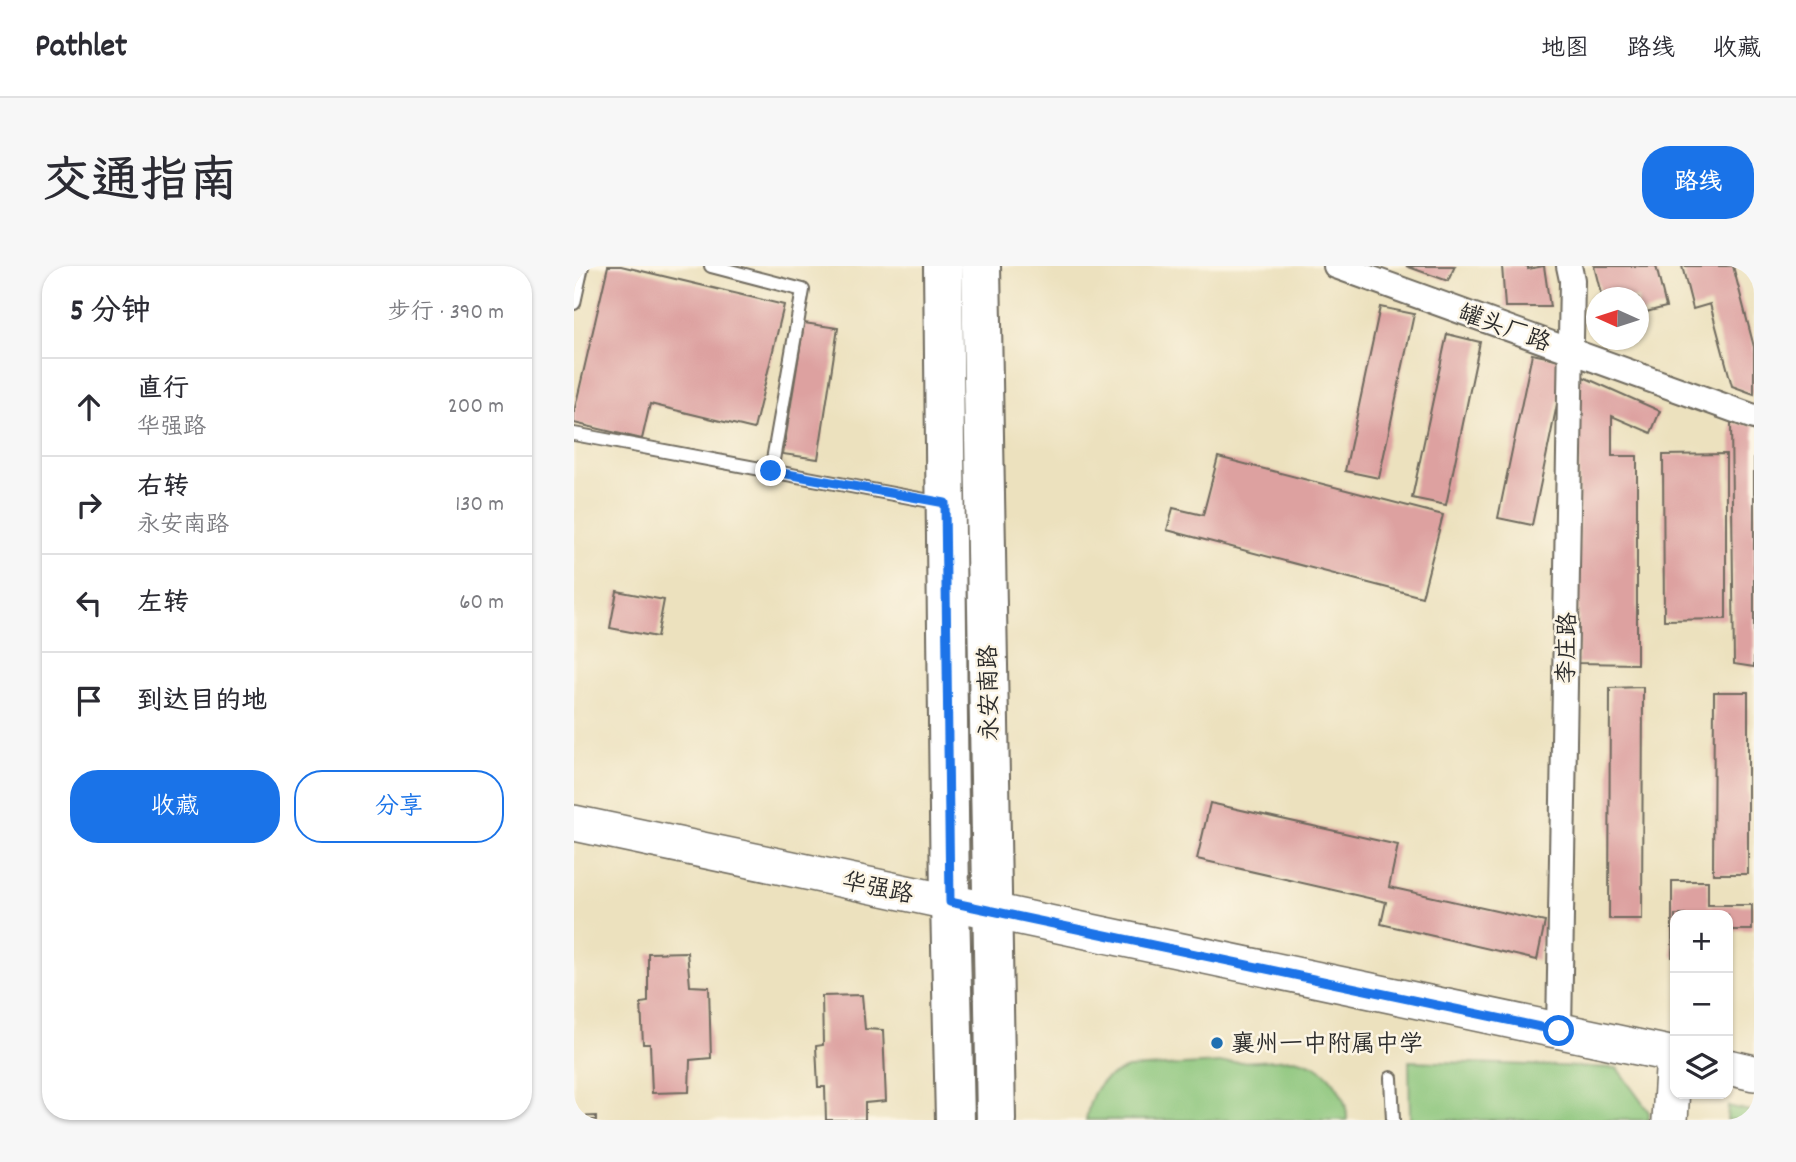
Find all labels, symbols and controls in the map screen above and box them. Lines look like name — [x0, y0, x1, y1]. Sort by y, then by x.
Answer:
text: Pathlet — [35, 25, 127, 72]
text: 地图 — [1541, 33, 1589, 67]
text: 路线 — [1627, 33, 1675, 67]
text: 收藏 — [1713, 33, 1761, 67]
button: 路线 — [1642, 146, 1754, 219]
text: 交通指南 — [42, 150, 238, 220]
north arrow — [1586, 287, 1649, 350]
text: 5 分钟 — [70, 292, 151, 335]
text: 步行 · 390 m — [388, 297, 504, 330]
street label: 罐头厂路 — [1453, 297, 1555, 362]
text: 直行 — [137, 372, 189, 409]
icon: ahead — [70, 388, 108, 426]
text: 200 m — [448, 391, 504, 424]
text: 华强路 — [137, 412, 206, 445]
route end — [755, 455, 786, 486]
text: 右转 — [137, 470, 189, 507]
icon: right — [70, 486, 108, 524]
text: 130 m — [455, 489, 504, 522]
text: 永安南路 — [137, 510, 229, 543]
icon: left — [70, 584, 108, 622]
text: 左转 — [137, 586, 189, 623]
text: 60 m — [459, 587, 504, 620]
street label: 李庄路 — [1551, 612, 1587, 684]
street label: 永安南路 — [973, 645, 1009, 741]
icon: arrive — [70, 682, 108, 720]
text: 到达目的地 — [137, 684, 267, 721]
button: 收藏 — [70, 770, 280, 843]
button: 分享 — [294, 770, 504, 843]
street label: 华强路 — [839, 866, 916, 914]
map controls — [1670, 910, 1733, 1099]
button: + — [1670, 910, 1733, 973]
button: − — [1670, 973, 1733, 1036]
route start — [1543, 1015, 1574, 1046]
place label: 襄州一中附属中学 — [1231, 1029, 1423, 1063]
marker: 襄州一中附属中学 — [1209, 1035, 1225, 1051]
button: layers — [1670, 1036, 1733, 1099]

